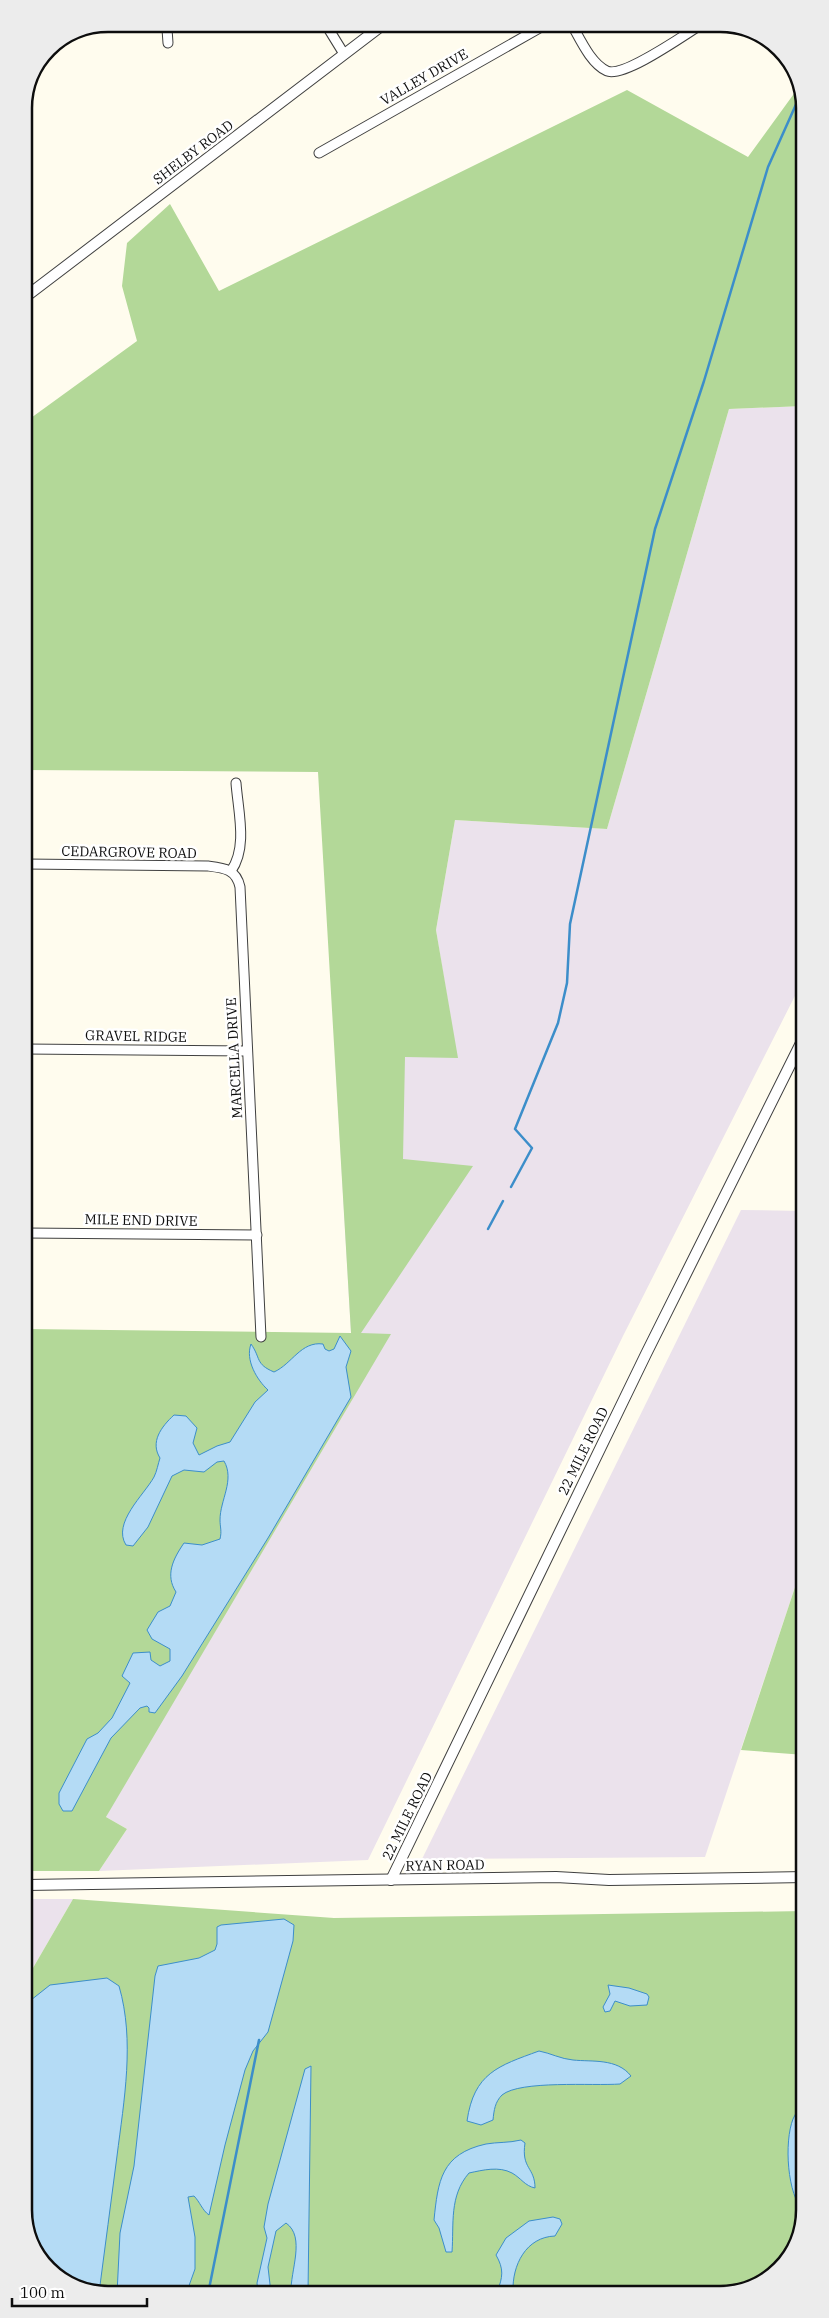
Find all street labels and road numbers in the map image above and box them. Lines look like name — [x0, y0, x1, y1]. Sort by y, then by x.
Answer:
street label: VALLEY DRIVE — [377, 45, 471, 109]
street label: SHELBY ROAD — [149, 116, 237, 188]
street label: CEDARGROVE ROAD — [61, 842, 197, 862]
street label: MARCELLA DRIVE — [222, 997, 246, 1119]
street label: GRAVEL RIDGE — [85, 1026, 187, 1046]
street label: MILE END DRIVE — [84, 1210, 198, 1230]
street label: 22 MILE ROAD — [554, 1404, 612, 1498]
street label: 22 MILE ROAD — [378, 1769, 436, 1863]
street label: RYAN ROAD — [405, 1855, 485, 1875]

